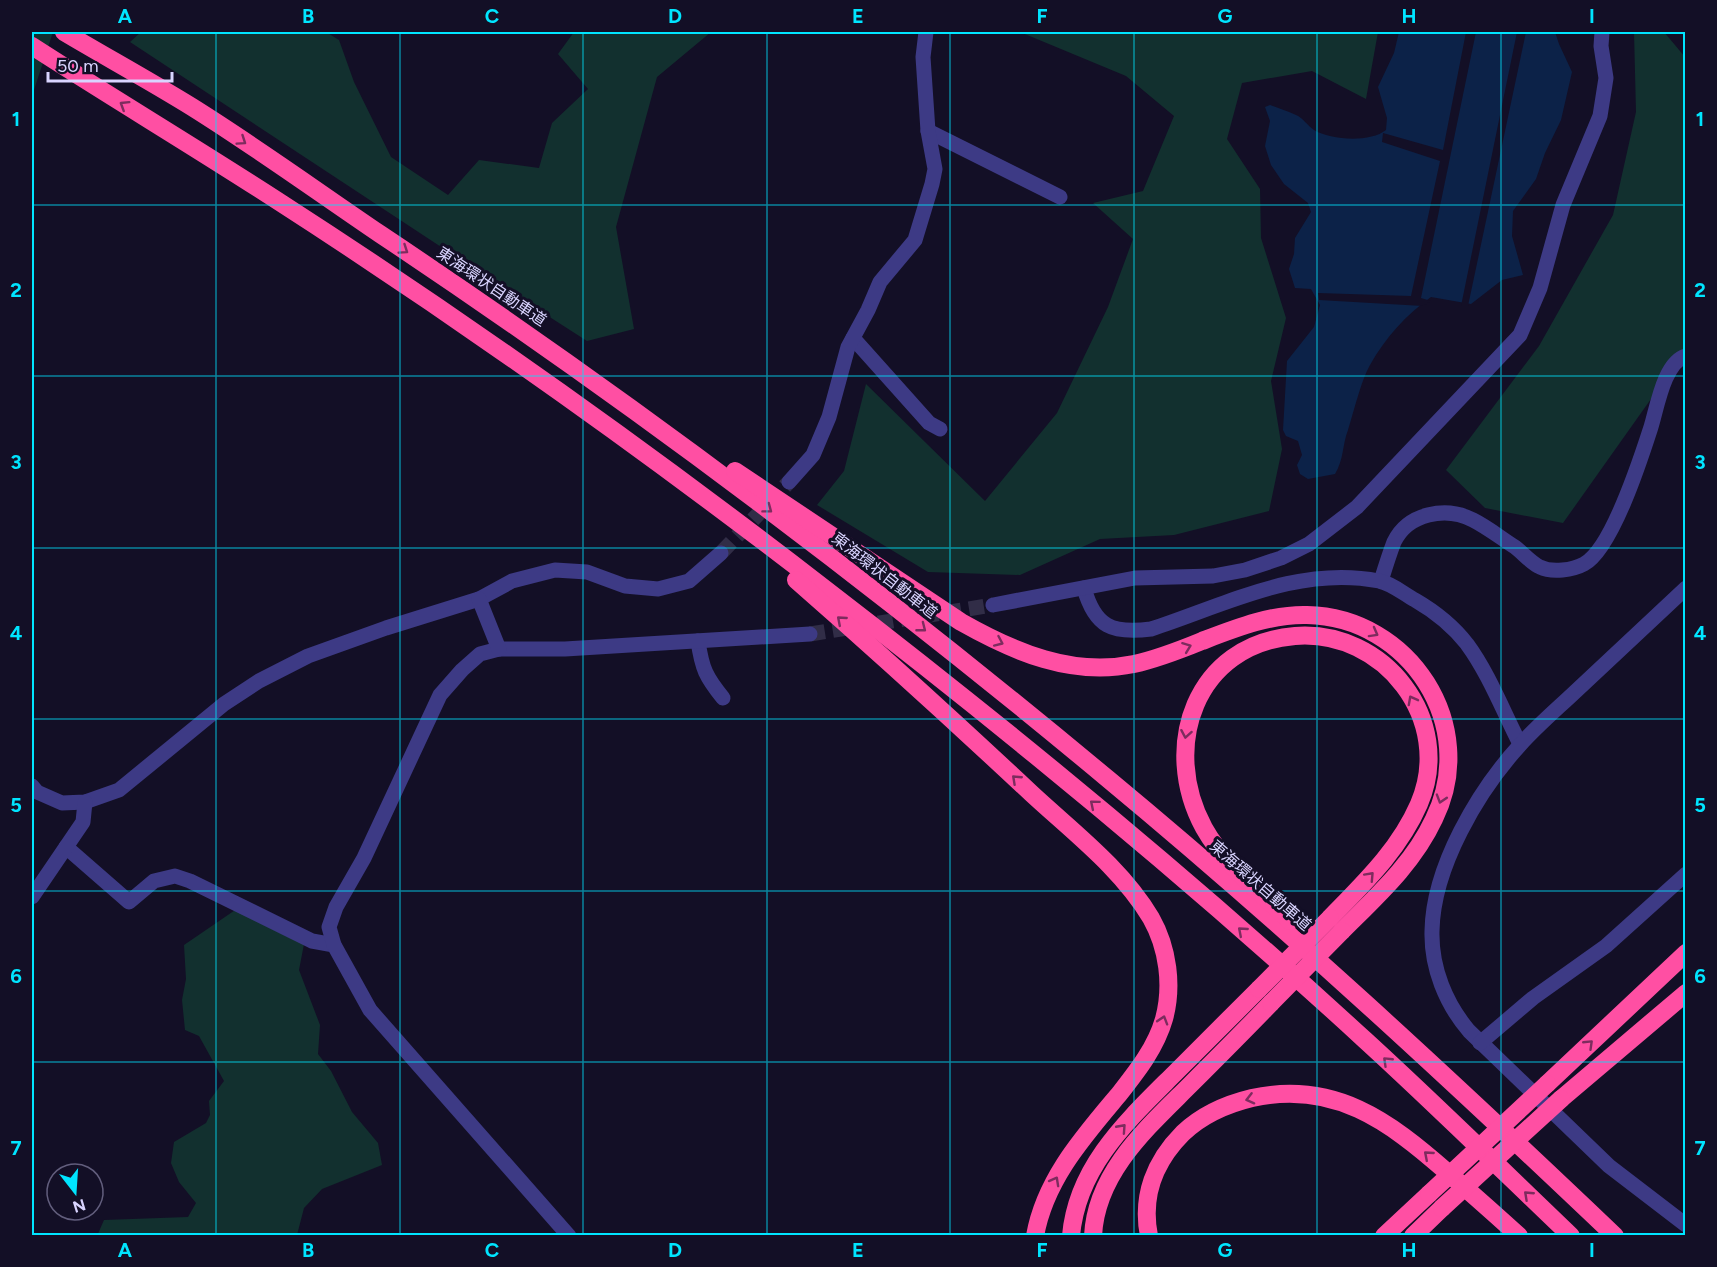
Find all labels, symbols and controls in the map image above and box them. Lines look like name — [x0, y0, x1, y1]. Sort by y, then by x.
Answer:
text: A — [118, 4, 133, 28]
text: B — [302, 4, 314, 28]
text: C — [485, 4, 499, 28]
text: D — [668, 4, 682, 28]
text: E — [852, 4, 864, 28]
text: F — [1036, 4, 1048, 28]
text: G — [1218, 4, 1233, 28]
text: H — [1402, 4, 1417, 28]
text: I — [1589, 4, 1595, 28]
scale bar — [48, 45, 172, 83]
text: 50 m — [57, 55, 99, 77]
one-way arrow — [120, 100, 130, 112]
text: 1 — [12, 107, 20, 131]
text: 1 — [1696, 107, 1704, 131]
one-way arrow — [236, 134, 247, 145]
one-way arrow — [398, 242, 409, 253]
street label: 東海環状自動車道 — [433, 243, 550, 330]
text: 2 — [10, 278, 22, 302]
text: 2 — [1694, 278, 1706, 302]
text: 3 — [10, 450, 22, 474]
text: 3 — [1694, 450, 1706, 474]
one-way arrow — [761, 502, 772, 513]
street label: 東海環状自動車道 — [828, 529, 941, 622]
one-way arrow — [837, 616, 848, 627]
text: 4 — [10, 621, 23, 645]
one-way arrow — [916, 621, 927, 632]
text: 4 — [1694, 621, 1707, 645]
one-way arrow — [1368, 626, 1378, 637]
one-way arrow — [993, 635, 1004, 647]
one-way arrow — [1181, 642, 1192, 654]
one-way arrow — [1408, 696, 1419, 706]
one-way arrow — [1181, 729, 1193, 739]
one-way arrow — [1013, 775, 1023, 786]
text: 5 — [10, 793, 22, 817]
one-way arrow — [1436, 793, 1448, 804]
text: 5 — [1694, 793, 1706, 817]
one-way arrow — [1090, 800, 1101, 811]
street label: 東海環状自動車道 — [1206, 836, 1315, 935]
one-way arrow — [1363, 872, 1374, 883]
one-way arrow — [1238, 927, 1249, 938]
text: 6 — [10, 964, 22, 988]
text: 6 — [1694, 964, 1706, 988]
one-way arrow — [1156, 1015, 1168, 1026]
one-way arrow — [1583, 1040, 1593, 1051]
one-way arrow — [1384, 1057, 1394, 1068]
one-way arrow — [1246, 1091, 1256, 1104]
one-way arrow — [1115, 1124, 1126, 1135]
text: 7 — [10, 1136, 22, 1160]
text: 7 — [1694, 1136, 1706, 1160]
one-way arrow — [1424, 1152, 1435, 1163]
north arrow — [45, 1162, 105, 1222]
one-way arrow — [1048, 1177, 1059, 1187]
one-way arrow — [1525, 1192, 1536, 1203]
text: N — [71, 1195, 88, 1217]
text: A — [118, 1238, 133, 1262]
text: B — [302, 1238, 314, 1262]
text: C — [485, 1238, 499, 1262]
text: D — [668, 1238, 682, 1262]
text: E — [852, 1238, 864, 1262]
text: F — [1036, 1238, 1048, 1262]
text: G — [1218, 1238, 1233, 1262]
text: H — [1402, 1238, 1417, 1262]
text: I — [1589, 1238, 1595, 1262]

